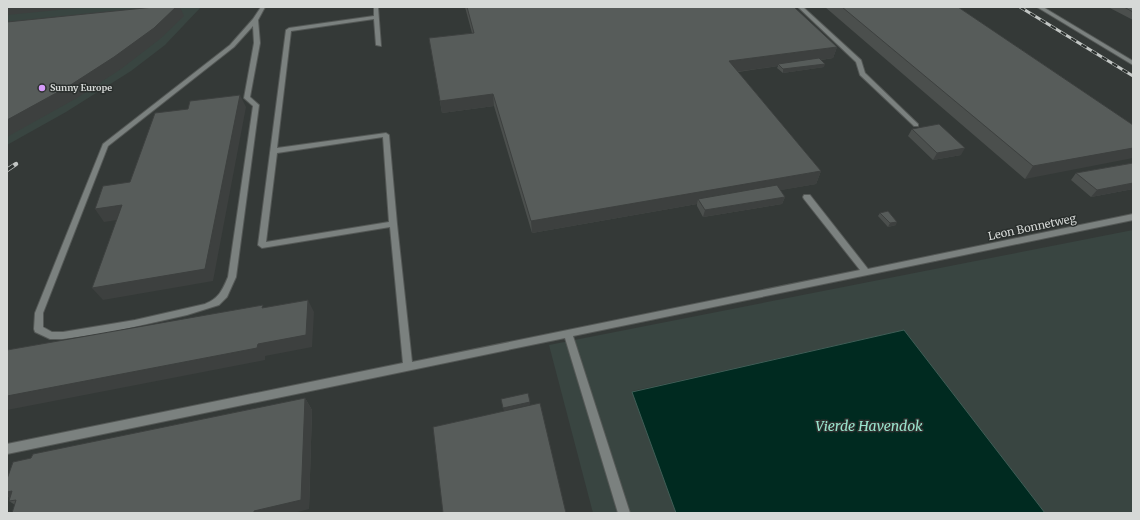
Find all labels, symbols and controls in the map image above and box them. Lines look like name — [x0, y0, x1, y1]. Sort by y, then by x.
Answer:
place label: Sunny Europe — [50, 82, 112, 93]
marker: Sunny Europe — [37, 83, 47, 93]
street label: Leon Bonnetweg — [987, 211, 1078, 243]
water label: Vierde Havendok — [815, 417, 923, 435]

